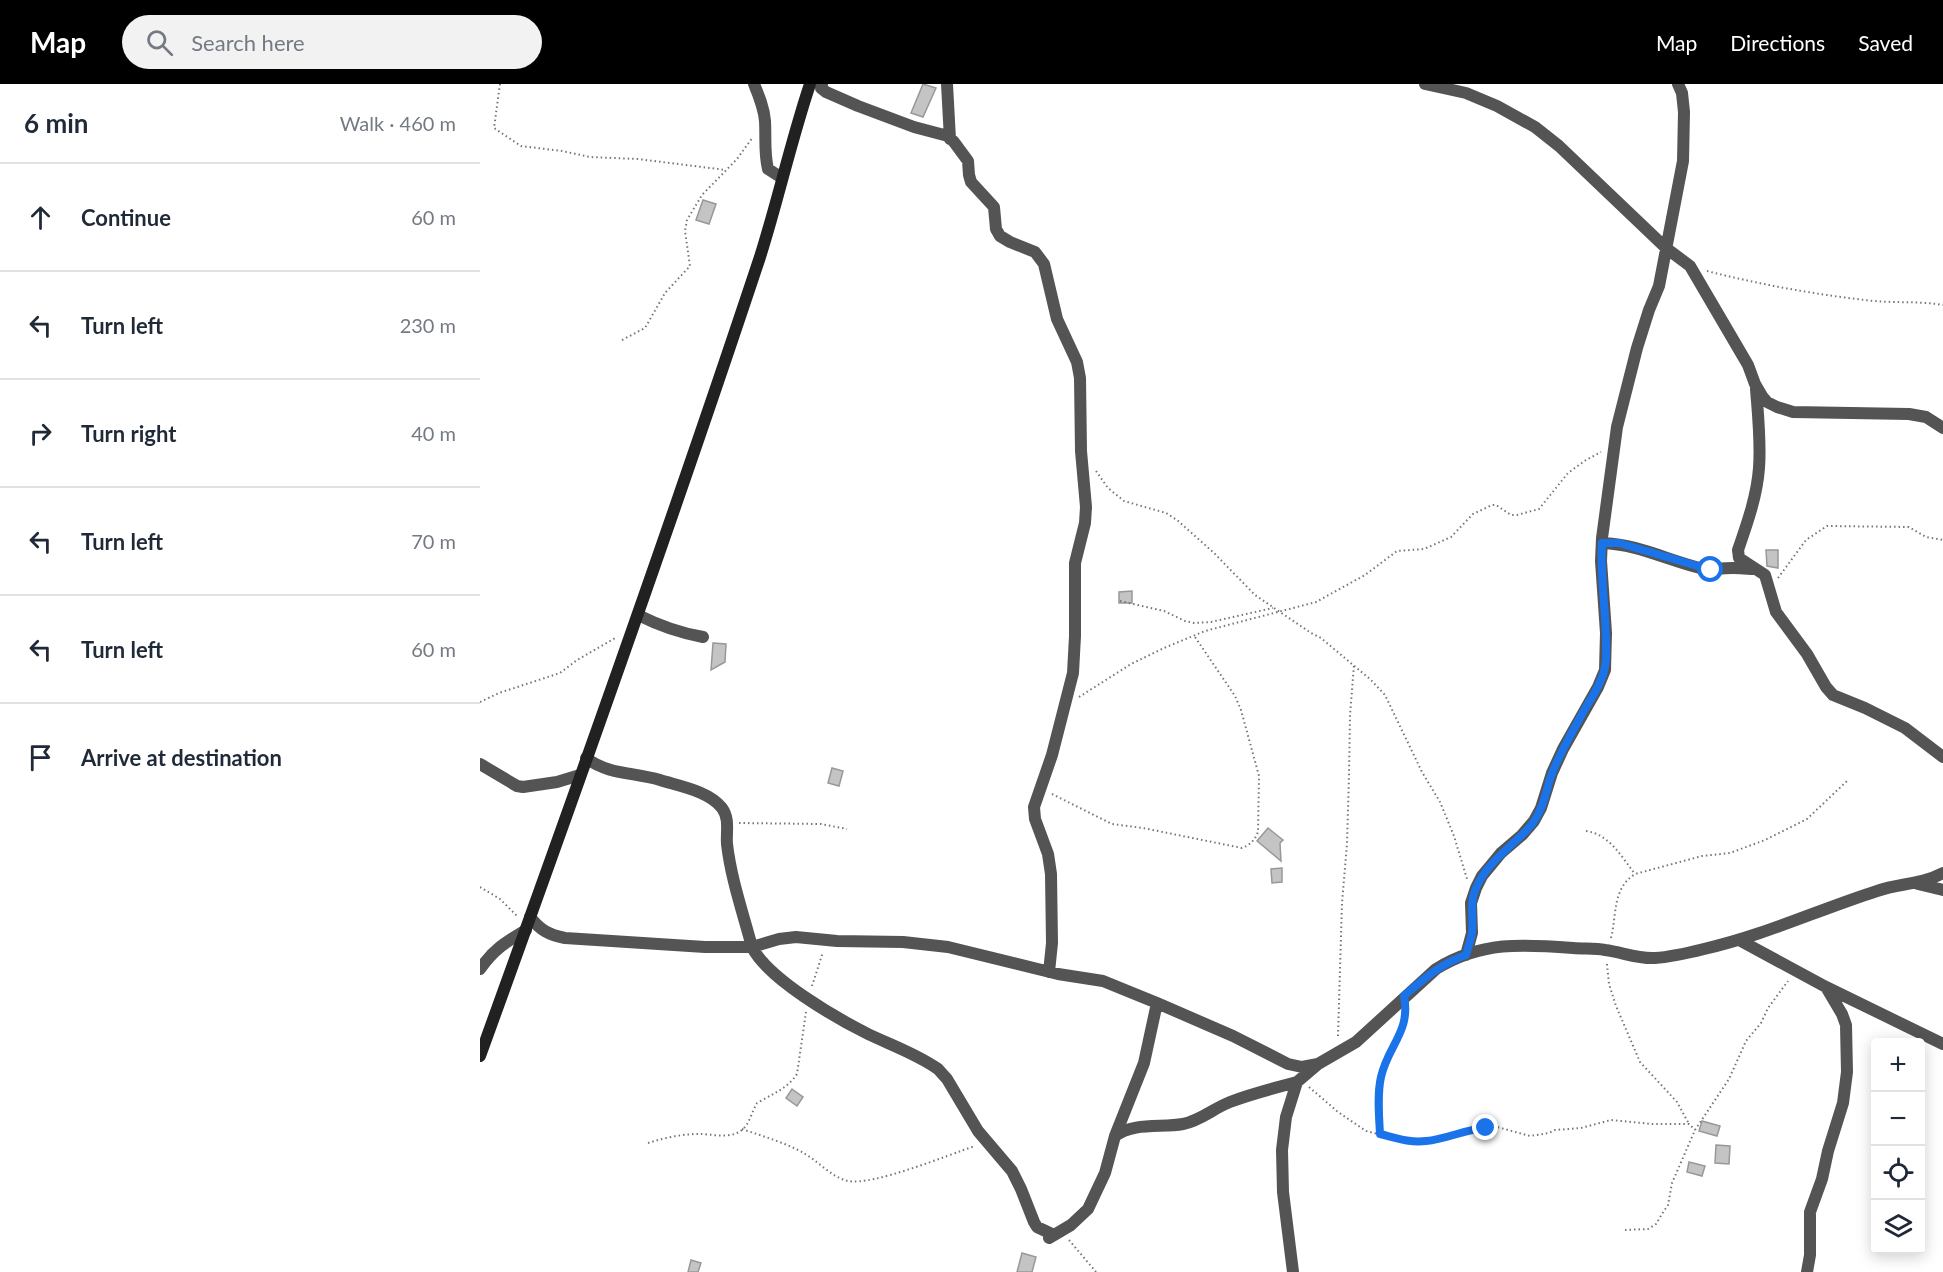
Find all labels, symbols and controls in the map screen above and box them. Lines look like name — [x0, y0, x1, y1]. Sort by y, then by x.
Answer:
search box — [122, 15, 542, 69]
text: Map — [30, 25, 86, 59]
icon: search — [143, 26, 176, 59]
text: Search here — [191, 29, 305, 56]
text: Map — [1656, 30, 1697, 55]
text: Directions — [1730, 30, 1825, 55]
text: Saved — [1858, 30, 1913, 55]
text: 6 min — [24, 107, 88, 139]
text: Walk · 460 m — [340, 111, 456, 135]
icon: ahead — [24, 201, 57, 234]
text: Continue — [81, 204, 171, 231]
text: 60 m — [411, 205, 456, 229]
icon: left — [24, 309, 57, 342]
text: Turn left — [81, 312, 163, 339]
text: 230 m — [400, 313, 456, 337]
icon: right — [24, 417, 57, 450]
text: Turn right — [81, 420, 176, 447]
text: 40 m — [411, 421, 456, 445]
icon: left — [24, 525, 57, 558]
text: Turn left — [81, 528, 163, 555]
text: 70 m — [411, 529, 456, 553]
route start — [1697, 556, 1723, 582]
icon: left — [24, 633, 57, 666]
text: Turn left — [81, 636, 163, 663]
text: 60 m — [411, 637, 456, 661]
icon: arrive — [24, 741, 57, 774]
text: Arrive at destination — [81, 744, 282, 771]
map controls — [1871, 1038, 1925, 1254]
button: + — [1871, 1038, 1925, 1092]
button: − — [1871, 1092, 1925, 1146]
route end — [1472, 1114, 1498, 1140]
button: locate — [1871, 1146, 1925, 1200]
button: layers — [1871, 1200, 1925, 1254]

